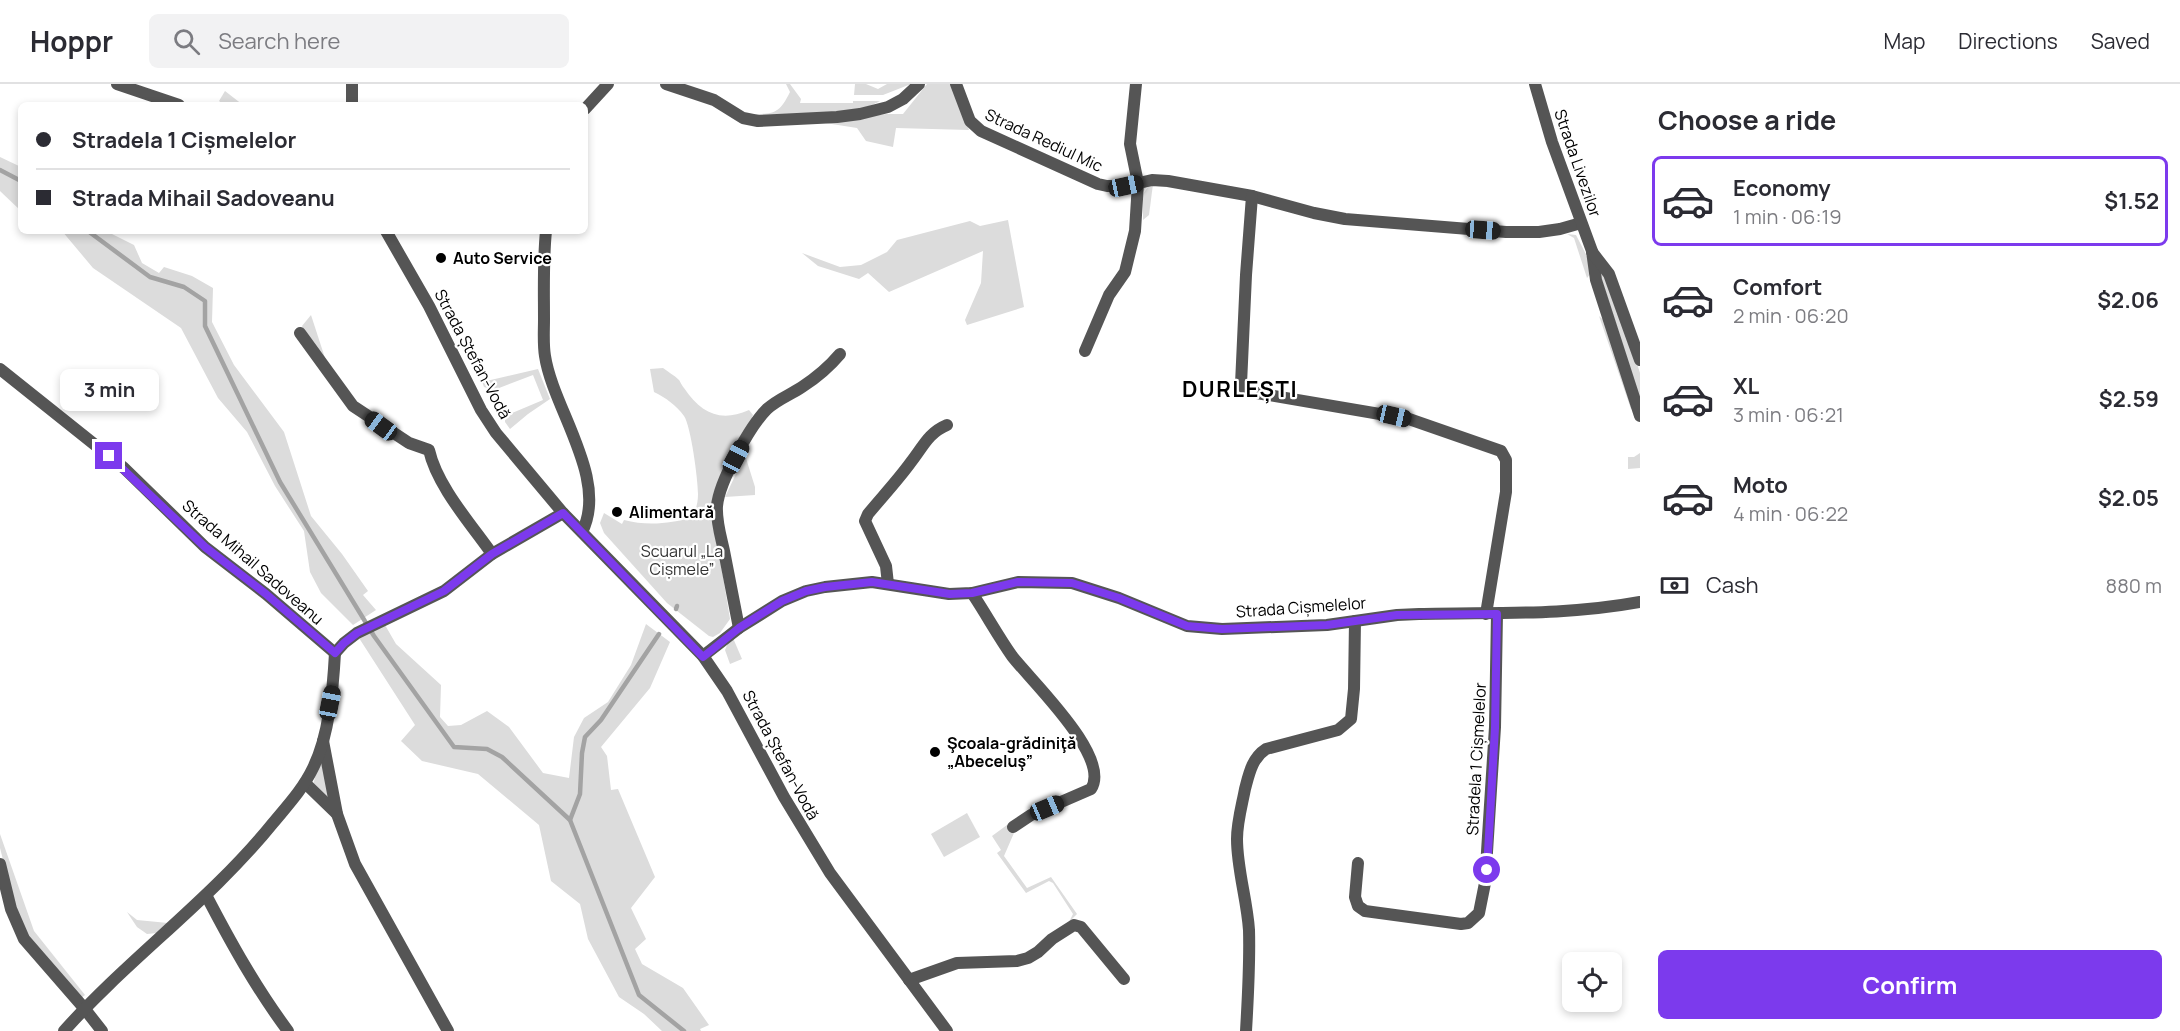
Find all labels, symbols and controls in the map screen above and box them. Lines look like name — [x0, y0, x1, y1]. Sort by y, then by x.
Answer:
search box — [149, 14, 569, 68]
text: Hoppr — [30, 22, 113, 60]
icon: search — [170, 25, 203, 58]
text: Search here — [218, 26, 340, 56]
text: Map — [1884, 27, 1925, 55]
text: Directions — [1958, 27, 2058, 55]
text: Saved — [2091, 27, 2150, 55]
text: Choose a ride — [1658, 101, 1836, 138]
street label: Strada Rediul Mic — [982, 103, 1106, 177]
street label: Strada Livezilor — [1549, 106, 1607, 220]
text: Stradela 1 Cișmelelor — [72, 125, 296, 155]
car — [1107, 173, 1145, 199]
text: Economy — [1733, 173, 1831, 203]
icon: car — [1661, 174, 1715, 228]
text: Strada Mihail Sadoveanu — [72, 183, 335, 213]
text: $1.52 — [2104, 186, 2159, 216]
text: 1 min · 06:19 — [1733, 203, 1842, 230]
car — [1464, 220, 1502, 240]
place label: Auto Service — [453, 247, 552, 269]
marker: Auto Service — [434, 251, 448, 265]
text: Comfort — [1733, 272, 1822, 302]
icon: car — [1661, 273, 1715, 327]
street label: Strada Ștefan-Vodă — [430, 285, 516, 423]
text: $2.06 — [2097, 285, 2159, 315]
text: 2 min · 06:20 — [1733, 302, 1849, 329]
callout: 3 min — [60, 369, 158, 411]
text: XL — [1733, 371, 1759, 401]
icon: car — [1661, 372, 1715, 426]
district label: DURLEȘTI — [1182, 374, 1298, 404]
text: 3 min — [84, 376, 135, 403]
text: $2.59 — [2099, 384, 2159, 414]
text: 3 min · 06:21 — [1733, 401, 1844, 428]
car — [1374, 403, 1414, 429]
car — [361, 408, 401, 444]
car — [720, 437, 752, 477]
route end — [95, 442, 122, 469]
text: Moto — [1733, 470, 1788, 500]
icon: car — [1661, 471, 1715, 525]
text: $2.05 — [2098, 483, 2159, 513]
street label: Strada Mihail Sadoveanu — [178, 494, 328, 630]
text: 4 min · 06:22 — [1733, 500, 1848, 527]
place label: Alimentară — [629, 501, 714, 523]
marker: Alimentară — [610, 505, 624, 519]
park label: Scuarul „La Cișmele” — [641, 540, 723, 580]
icon: cash — [1658, 569, 1691, 602]
text: Cash — [1706, 570, 1759, 600]
text: 880 m — [2106, 572, 2162, 599]
street label: Strada Cișmelelor — [1235, 591, 1367, 623]
street label: Stradela 1 Cișmelelor — [1461, 682, 1491, 836]
car — [318, 684, 342, 722]
street label: Strada Ștefan-Vodă — [738, 686, 824, 824]
place label: Şcoala-grădiniţă „Abeceluş” — [947, 732, 1076, 772]
marker: Şcoala-grădiniţă „Abeceluş” — [928, 745, 942, 759]
car — [1027, 793, 1067, 823]
route start — [1473, 856, 1500, 883]
button: Confirm — [1658, 950, 2162, 1019]
map controls — [1562, 952, 1622, 1012]
button: locate — [1562, 952, 1622, 1012]

